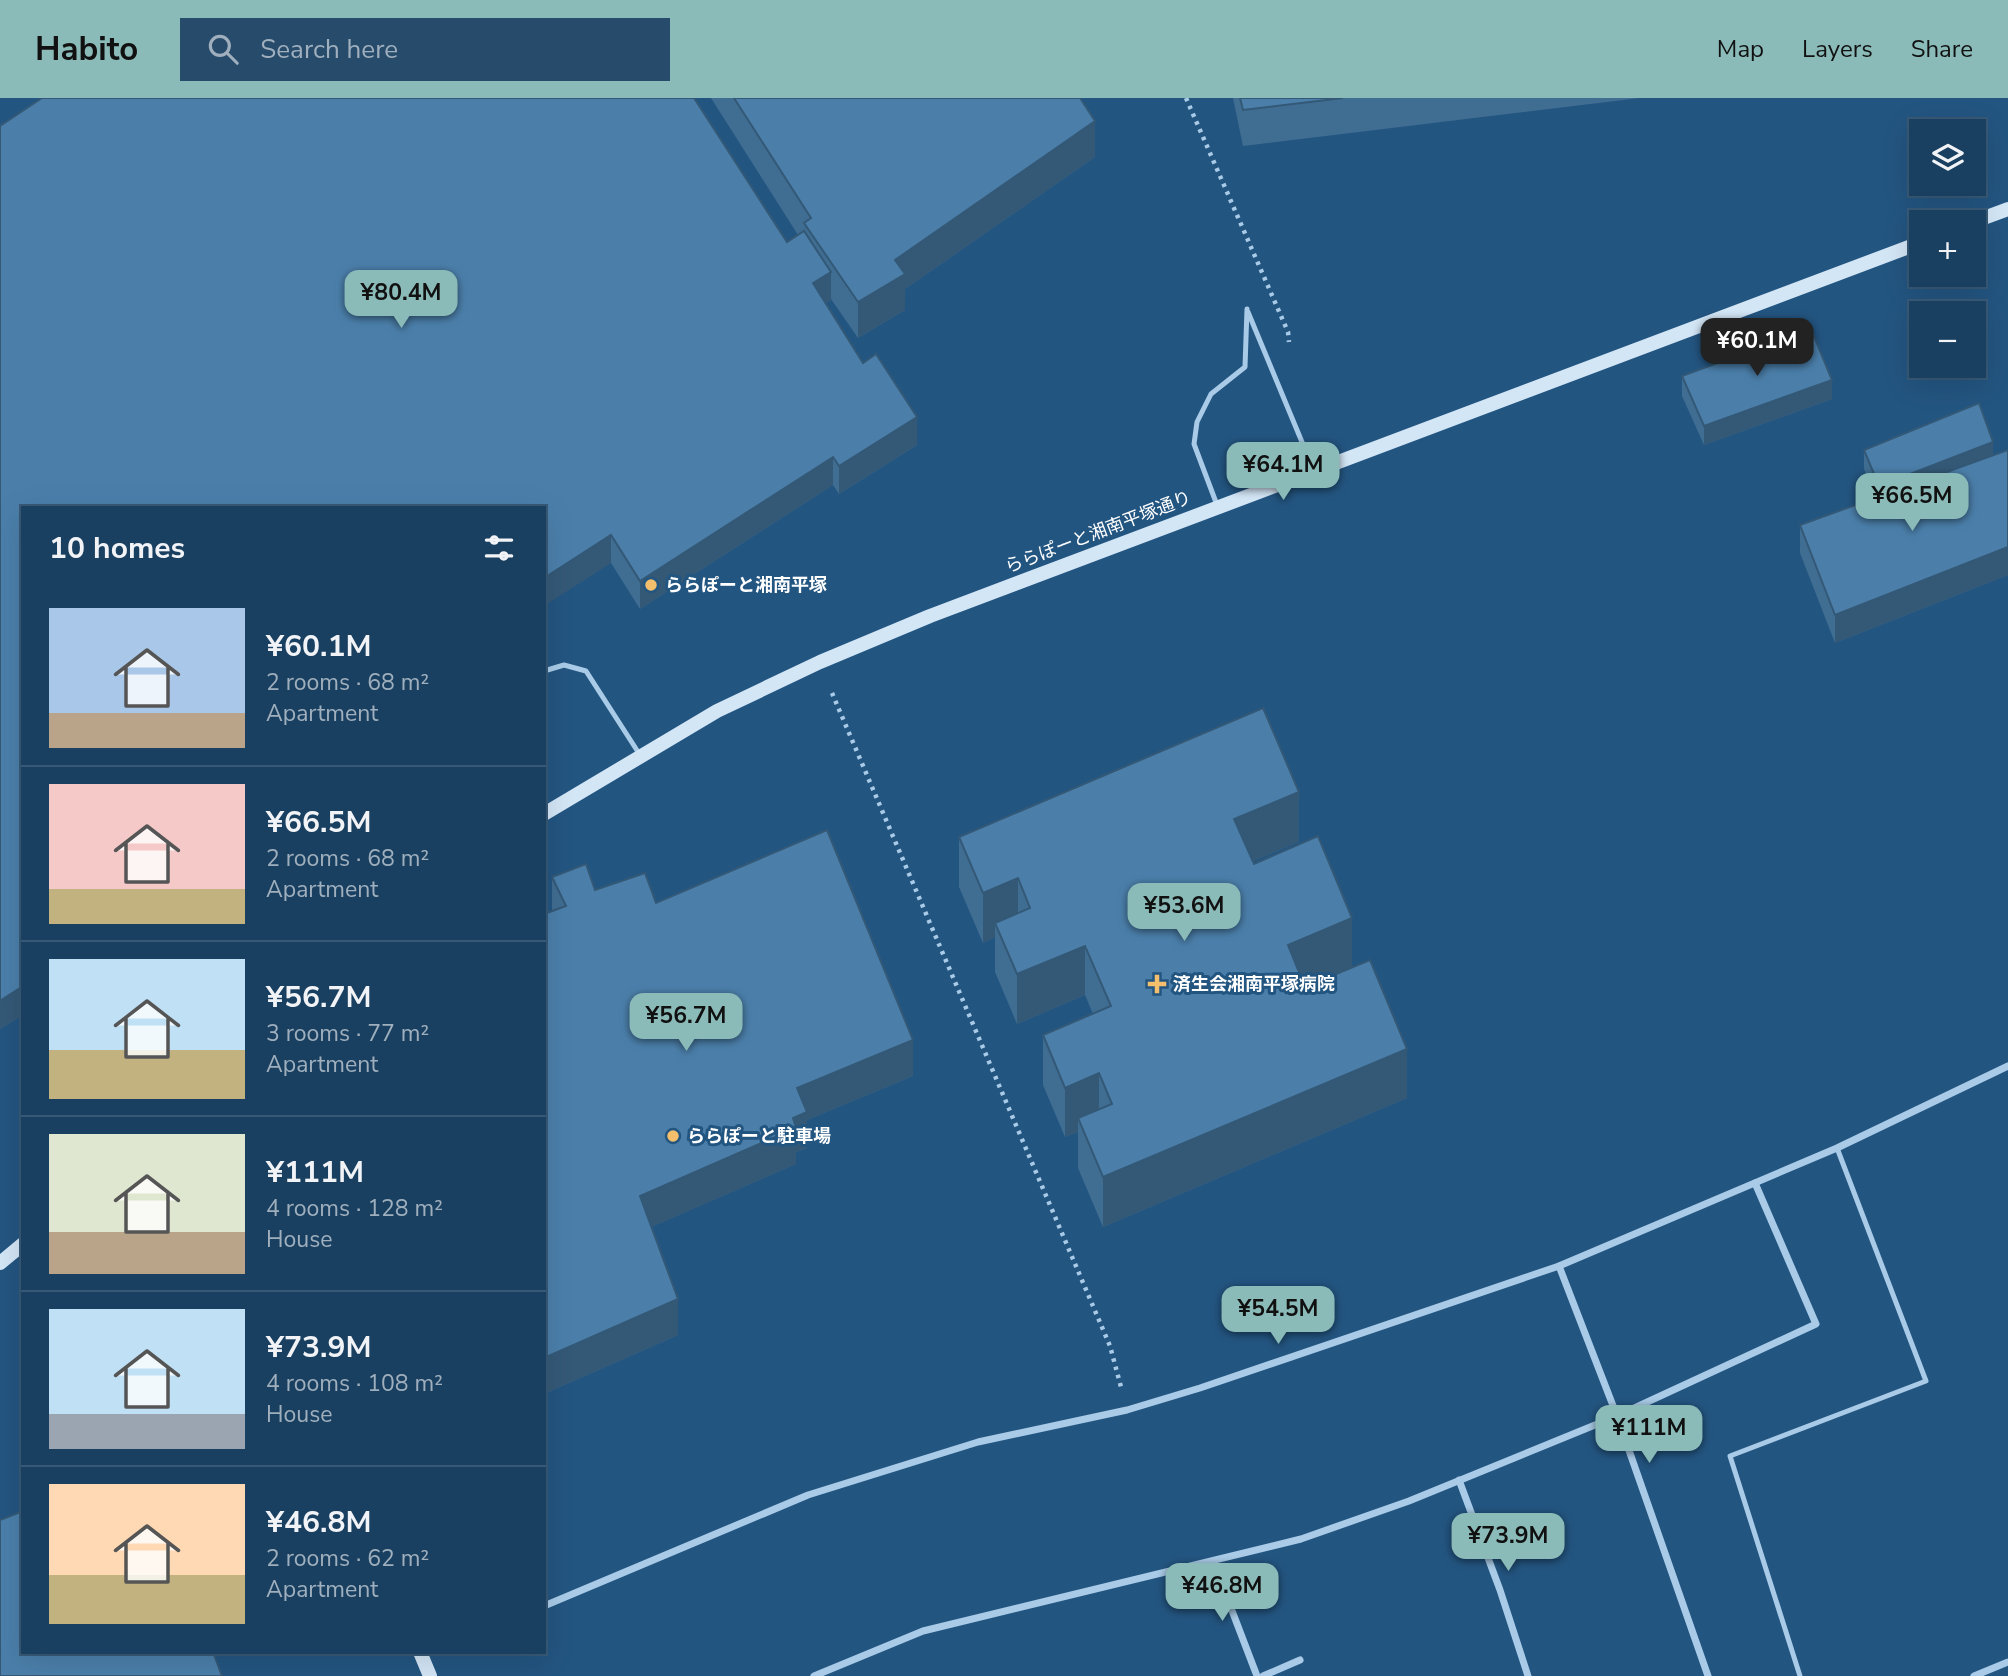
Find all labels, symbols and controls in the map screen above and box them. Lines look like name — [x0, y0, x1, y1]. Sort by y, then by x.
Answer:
search box — [180, 18, 670, 81]
text: Habito — [35, 27, 138, 72]
icon: search — [204, 30, 242, 68]
text: Search here — [260, 32, 398, 67]
text: Map — [1717, 33, 1764, 65]
text: Layers — [1802, 33, 1873, 65]
text: Share — [1911, 33, 1973, 65]
map controls — [1909, 119, 1986, 378]
button: layers — [1909, 119, 1986, 196]
button: + — [1909, 210, 1986, 287]
pin: ¥80.4M — [344, 271, 458, 330]
text: ¥80.4M — [361, 277, 441, 308]
button: − — [1909, 301, 1986, 378]
pin: ¥60.1M — [1700, 318, 1814, 378]
text: ¥60.1M — [1717, 325, 1797, 356]
pin: ¥64.1M — [1226, 442, 1340, 502]
text: ¥64.1M — [1243, 449, 1323, 480]
pin: ¥66.5M — [1855, 474, 1969, 533]
text: ¥66.5M — [1872, 480, 1952, 511]
street label: ららぽーと湘南平塚通り — [1001, 485, 1195, 579]
text: 10 homes — [49, 528, 185, 569]
icon: filters — [480, 529, 518, 567]
place label: ららぽーと湘南平塚 — [665, 573, 827, 597]
marker: ららぽーと湘南平塚 — [643, 577, 659, 593]
text: ¥60.1M — [266, 626, 371, 667]
icon: home — [105, 636, 189, 720]
text: 2 rooms · 68 m² — [266, 667, 429, 698]
text: Apartment — [266, 698, 378, 729]
text: ¥66.5M — [266, 802, 371, 843]
icon: home — [105, 812, 189, 896]
text: 2 rooms · 68 m² — [266, 843, 429, 874]
text: Apartment — [266, 874, 378, 905]
pin: ¥53.6M — [1127, 884, 1241, 943]
text: ¥53.6M — [1144, 890, 1224, 921]
place label: 済生会湘南平塚病院 — [1173, 972, 1335, 996]
marker: 済生会湘南平塚病院 — [1147, 974, 1167, 994]
text: ¥56.7M — [266, 977, 371, 1018]
icon: home — [105, 987, 189, 1071]
pin: ¥56.7M — [629, 993, 743, 1053]
text: ¥56.7M — [646, 1000, 726, 1031]
text: 3 rooms · 77 m² — [266, 1018, 429, 1049]
text: Apartment — [266, 1049, 378, 1080]
place label: ららぽーと駐車場 — [687, 1124, 831, 1148]
marker: ららぽーと駐車場 — [665, 1128, 681, 1144]
text: ¥111M — [266, 1152, 364, 1193]
icon: home — [105, 1162, 189, 1246]
text: 4 rooms · 128 m² — [266, 1193, 443, 1224]
text: House — [266, 1224, 333, 1255]
pin: ¥54.5M — [1221, 1286, 1335, 1346]
text: ¥54.5M — [1238, 1293, 1318, 1324]
text: ¥73.9M — [266, 1327, 371, 1368]
icon: home — [105, 1337, 189, 1421]
text: 4 rooms · 108 m² — [266, 1368, 443, 1399]
text: House — [266, 1399, 333, 1430]
pin: ¥111M — [1600, 1406, 1698, 1465]
text: ¥111M — [1611, 1412, 1687, 1443]
text: ¥46.8M — [266, 1502, 371, 1543]
icon: home — [105, 1512, 189, 1596]
pin: ¥73.9M — [1451, 1514, 1565, 1573]
text: ¥73.9M — [1468, 1520, 1548, 1551]
text: 2 rooms · 62 m² — [266, 1543, 429, 1574]
pin: ¥46.8M — [1165, 1564, 1279, 1623]
text: ¥46.8M — [1182, 1570, 1262, 1601]
text: Apartment — [266, 1574, 378, 1605]

